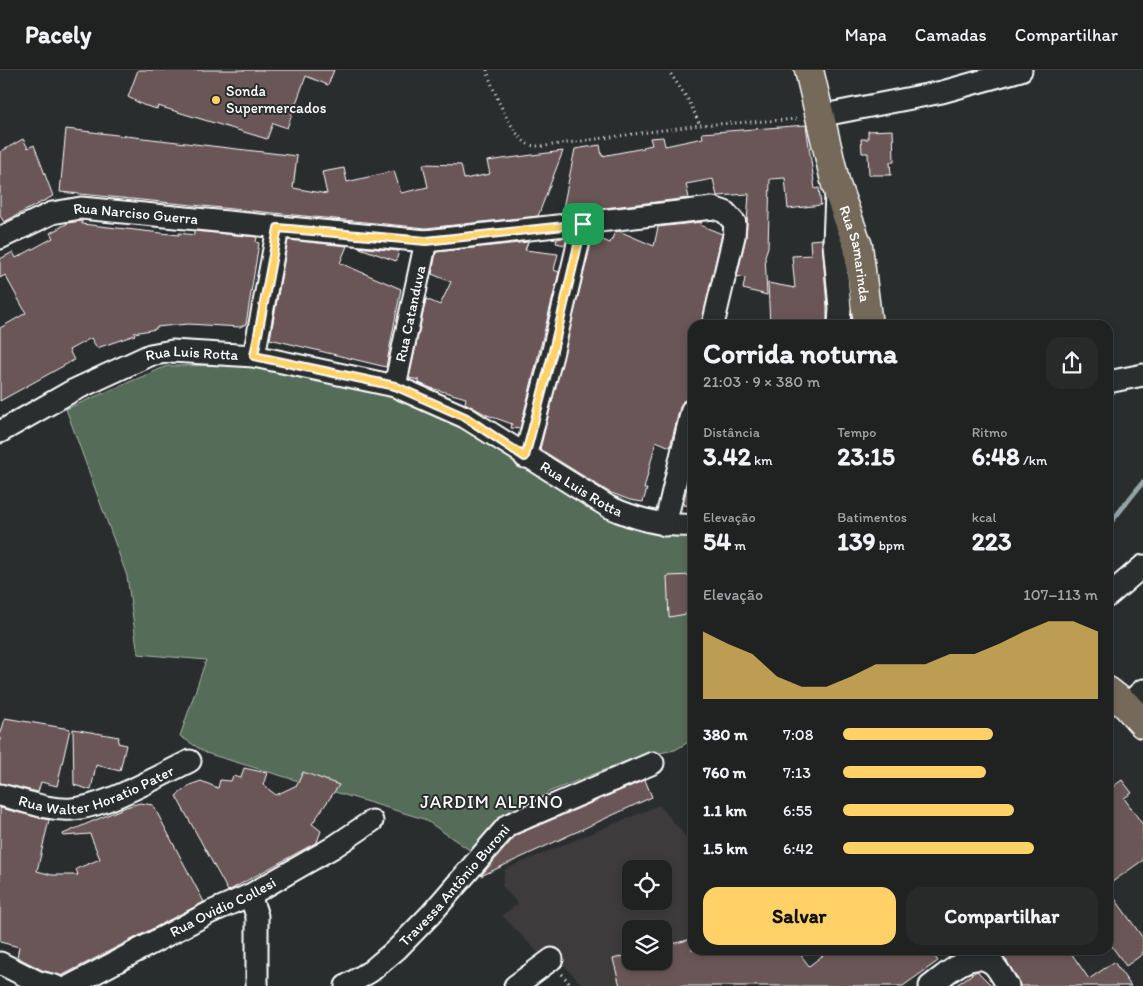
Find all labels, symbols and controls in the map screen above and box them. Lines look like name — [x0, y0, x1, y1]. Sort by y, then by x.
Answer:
text: Pacely — [25, 20, 91, 49]
text: Mapa — [845, 24, 887, 46]
text: Camadas — [915, 24, 987, 46]
text: Compartilhar — [1015, 24, 1118, 46]
place label: Sonda Supermercados — [226, 82, 327, 117]
marker: Sonda Supermercados — [210, 94, 222, 106]
street label: Rua Narciso Guerra — [72, 199, 199, 228]
pin — [562, 203, 604, 245]
street label: Rua Samarinda — [835, 203, 874, 303]
icon: arrive — [569, 210, 597, 238]
street label: Rua Catanduva — [391, 264, 430, 364]
text: Corrida noturna — [703, 336, 898, 370]
button: share — [1046, 337, 1098, 389]
street label: Rua Luis Rotta — [144, 342, 239, 365]
text: 21:03 · 9 × 380 m — [703, 372, 820, 391]
text: Distância — [703, 424, 760, 441]
text: Tempo — [837, 424, 876, 441]
text: Ritmo — [972, 424, 1007, 441]
text: 3.42 — [703, 441, 751, 471]
text: 23:15 — [837, 441, 895, 471]
text: 6:48 — [972, 441, 1020, 471]
text: km — [751, 452, 773, 469]
text: /km — [1020, 452, 1047, 469]
street label: Rua Luis Rotta — [537, 457, 625, 521]
text: Elevação — [703, 509, 756, 526]
text: Batimentos — [837, 509, 907, 526]
text: kcal — [972, 509, 997, 526]
text: 54 — [703, 526, 731, 556]
text: 139 — [837, 526, 876, 556]
text: 223 — [972, 526, 1012, 556]
text: m — [731, 537, 746, 554]
text: bpm — [876, 537, 905, 554]
text: Elevação — [703, 585, 763, 604]
text: 107–113 m — [1023, 585, 1098, 604]
text: 380 m — [703, 725, 747, 744]
text: 7:08 — [783, 725, 813, 744]
street label: Rua Walter Horatio Pater — [17, 762, 177, 818]
text: 760 m — [703, 763, 746, 782]
text: 7:13 — [783, 763, 811, 782]
district label: JARDIM ALPINO — [420, 791, 564, 813]
text: 1.1 km — [703, 801, 747, 820]
text: 6:55 — [783, 801, 812, 820]
street label: Travessa Antônio Buroni — [395, 820, 514, 950]
text: 1.5 km — [703, 839, 748, 858]
text: 6:42 — [783, 839, 813, 858]
map controls — [622, 860, 672, 970]
button: locate — [622, 860, 672, 910]
street label: Rua Ovidio Collesi — [167, 873, 279, 941]
button: Salvar — [703, 887, 896, 945]
button: Compartilhar — [906, 887, 1098, 945]
button: layers — [622, 920, 672, 970]

